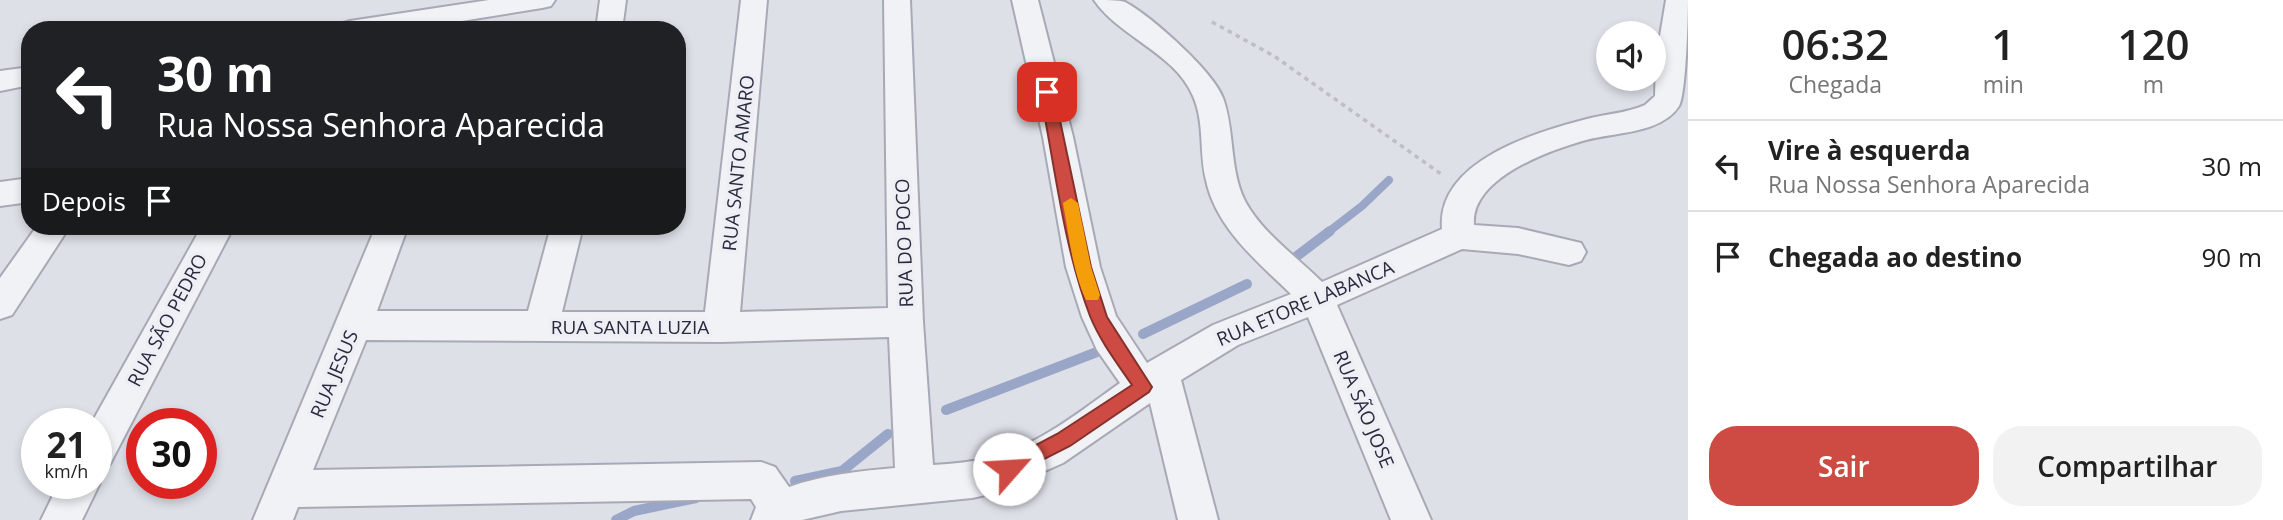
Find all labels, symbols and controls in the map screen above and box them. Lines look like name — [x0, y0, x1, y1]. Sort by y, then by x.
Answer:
text: 06:32 — [1782, 15, 1889, 72]
text: 1 — [1991, 15, 2015, 72]
text: 120 — [2117, 15, 2189, 72]
map controls — [1596, 21, 1666, 91]
button: sound — [1596, 21, 1666, 91]
text: 30 m — [157, 40, 274, 106]
icon: left — [42, 49, 133, 140]
pin — [1017, 62, 1077, 122]
text: Chegada — [1789, 68, 1882, 100]
text: min — [1983, 68, 2024, 100]
text: m — [2143, 68, 2164, 100]
icon: arrive — [1028, 73, 1066, 111]
street label: RUA SANTO AMARO — [716, 74, 760, 252]
text: Rua Nossa Senhora Aparecida — [157, 103, 605, 146]
text: Vire à esquerda — [1768, 132, 1970, 168]
icon: left — [1709, 147, 1747, 185]
text: 30 m — [2201, 148, 2262, 184]
text: Rua Nossa Senhora Aparecida — [1768, 168, 2090, 200]
street label: RUA DO POCO — [889, 178, 919, 308]
icon: arrive — [140, 182, 178, 220]
text: Depois — [42, 183, 126, 219]
icon: arrive — [1709, 238, 1747, 276]
text: Chegada ao destino — [1768, 239, 2022, 275]
text: 90 m — [2201, 239, 2262, 275]
street label: RUA SÃO PEDRO — [121, 249, 213, 391]
street label: RUA ETORE LABANCA — [1212, 254, 1398, 352]
street label: RUA SANTA LUZIA — [551, 314, 709, 340]
street label: RUA JESUS — [304, 326, 364, 422]
street label: RUA SÃO JOSE — [1328, 346, 1400, 472]
speed limit sign: 30 — [126, 408, 217, 499]
text: 21 — [46, 421, 87, 468]
button: Sair — [1709, 426, 1979, 506]
button: Compartilhar — [1993, 426, 2262, 506]
position arrow — [972, 432, 1046, 506]
text: km/h — [45, 459, 88, 483]

